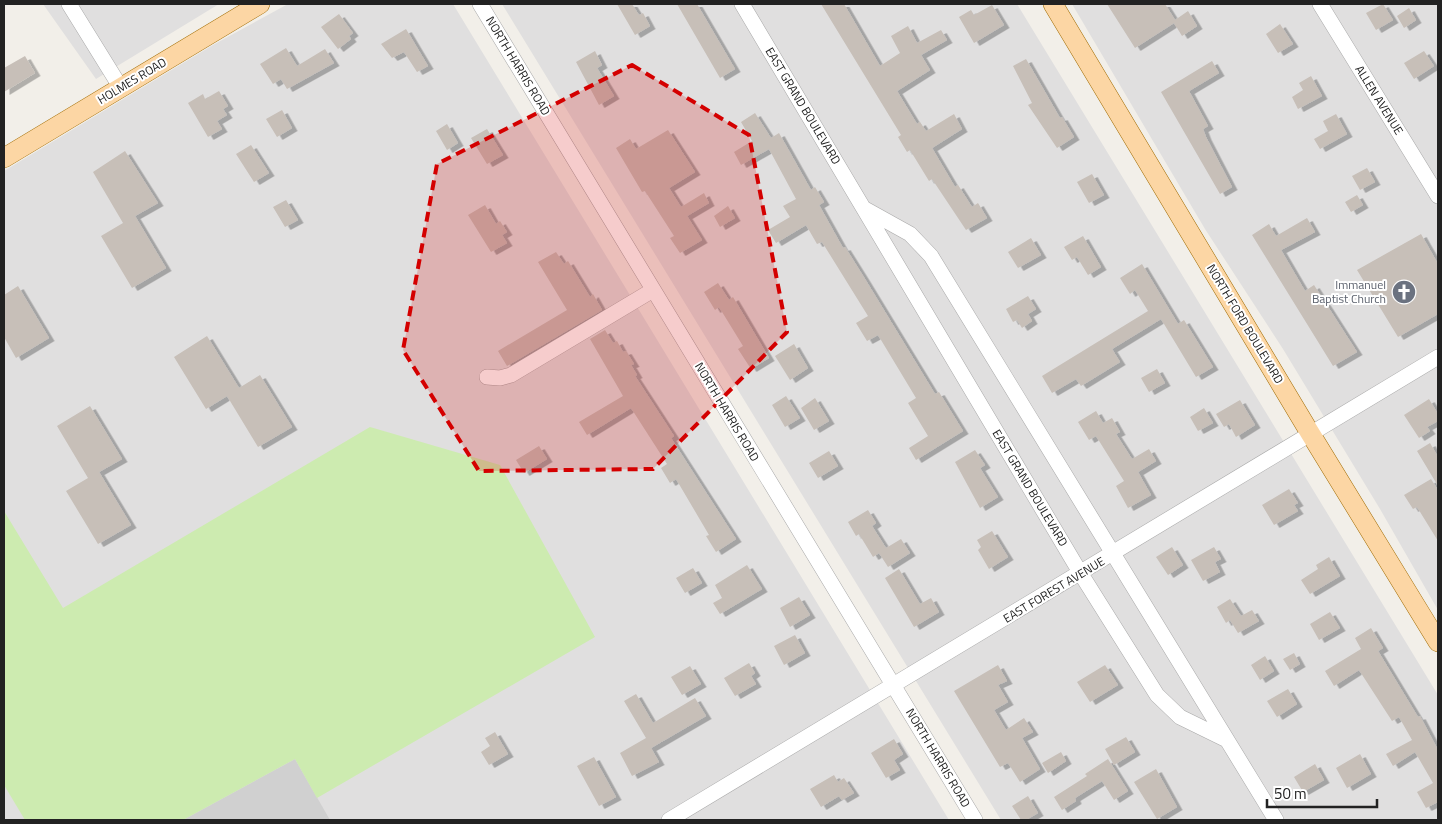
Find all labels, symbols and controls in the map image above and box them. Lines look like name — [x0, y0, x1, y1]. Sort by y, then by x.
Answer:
street label: NORTH HARRIS ROAD — [481, 13, 556, 119]
street label: EAST GRAND BOULEVARD — [761, 43, 846, 168]
street label: HOLMES ROAD — [94, 52, 170, 109]
street label: ALLEN AVENUE — [1350, 61, 1409, 139]
street label: NORTH FORD BOULEVARD — [1202, 260, 1289, 387]
place label: Immanuel Baptist Church — [1312, 275, 1386, 308]
church icon: Immanuel Baptist Church — [1391, 279, 1417, 305]
street label: NORTH HARRIS ROAD — [690, 359, 765, 465]
street label: EAST GRAND BOULEVARD — [988, 425, 1073, 550]
street label: EAST FOREST AVENUE — [999, 551, 1109, 627]
street label: NORTH HARRIS ROAD — [901, 705, 976, 811]
scale bar — [1267, 776, 1377, 808]
text: 50 m — [1274, 782, 1307, 805]

